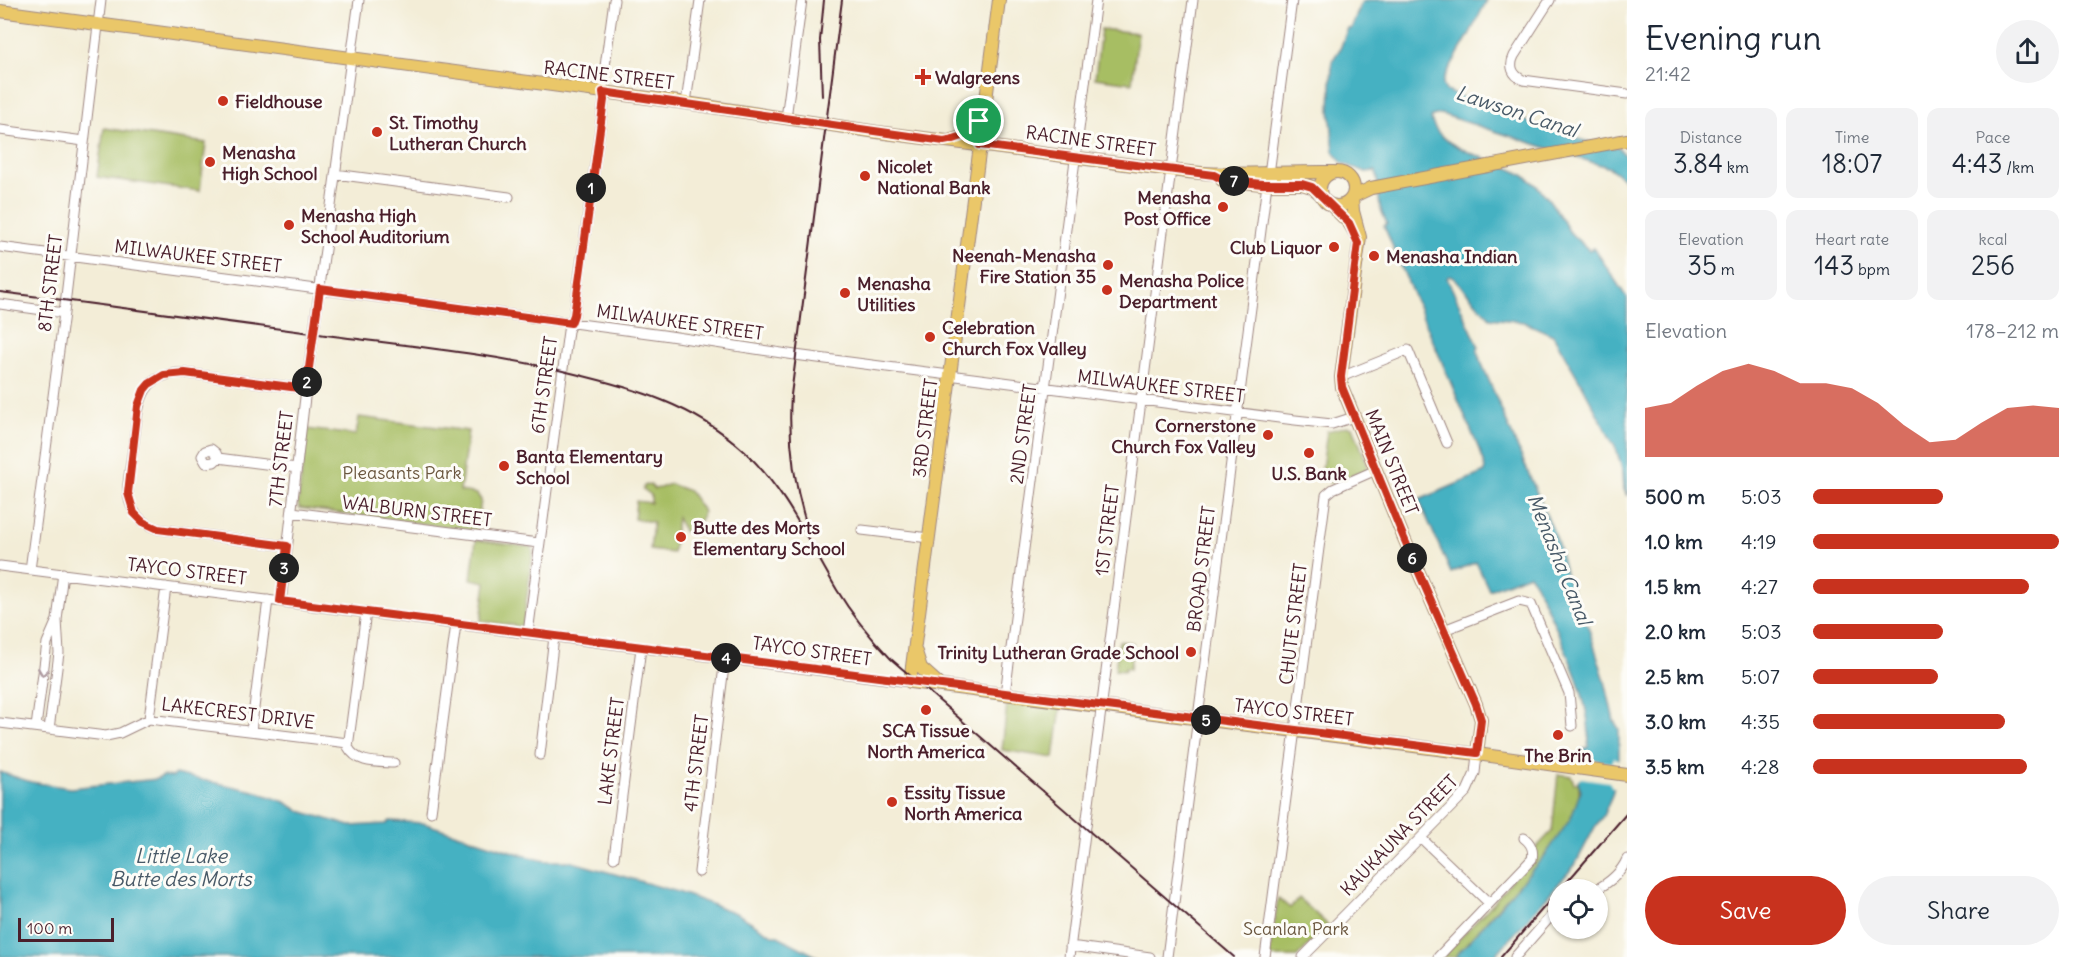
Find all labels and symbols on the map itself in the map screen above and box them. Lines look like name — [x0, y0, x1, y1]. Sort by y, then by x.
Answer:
street label: RACINE STREET — [542, 56, 676, 94]
place label: Walgreens — [935, 66, 1020, 89]
marker: Walgreens — [916, 70, 930, 84]
water label: Lawson Canal — [1453, 80, 1583, 143]
place label: Fieldhouse — [235, 90, 323, 113]
marker: Fieldhouse — [216, 94, 230, 108]
pin — [953, 95, 1004, 146]
place label: St. Timothy Lutheran Church — [389, 111, 527, 155]
street label: RACINE STREET — [1024, 120, 1158, 162]
marker: St. Timothy Lutheran Church — [370, 125, 384, 139]
place label: Menasha High School — [222, 141, 318, 185]
marker: Menasha High School — [203, 155, 217, 169]
place label: Nicolet National Bank — [877, 155, 990, 199]
pin: 7 — [1219, 166, 1249, 196]
marker: Nicolet National Bank — [858, 169, 872, 183]
pin: 1 — [576, 173, 606, 203]
place label: Menasha Post Office — [1124, 186, 1211, 230]
marker: Menasha Post Office — [1216, 200, 1230, 214]
place label: Menasha High School Auditorium — [301, 204, 450, 248]
marker: Menasha High School Auditorium — [282, 218, 296, 232]
street label: 8TH STREET — [33, 233, 67, 333]
street label: MILWAUKEE STREET — [113, 234, 283, 278]
place label: Club Liquor — [1230, 236, 1323, 259]
marker: Club Liquor — [1327, 240, 1341, 254]
place label: Neenah-Menasha Fire Station 35 — [952, 244, 1096, 288]
place label: Menasha Indian — [1386, 245, 1518, 268]
marker: Menasha Indian — [1367, 249, 1381, 263]
marker: Neenah-Menasha Fire Station 35 — [1101, 258, 1115, 272]
place label: Menasha Police Department — [1119, 269, 1244, 313]
place label: Menasha Utilities — [857, 272, 931, 316]
marker: Menasha Police Department — [1100, 283, 1114, 297]
marker: Menasha Utilities — [838, 286, 852, 300]
street label: MILWAUKEE STREET — [595, 299, 765, 345]
place label: Celebration Church Fox Valley — [942, 316, 1087, 360]
marker: Celebration Church Fox Valley — [923, 330, 937, 344]
street label: 6TH STREET — [526, 335, 562, 435]
street label: MILWAUKEE STREET — [1076, 364, 1246, 408]
pin: 2 — [292, 367, 322, 397]
street label: 3RD STREET — [907, 377, 943, 479]
street label: 2ND STREET — [1005, 383, 1041, 485]
street label: MAIN STREET — [1360, 406, 1424, 518]
street label: 7TH STREET — [264, 410, 298, 508]
place label: Cornerstone Church Fox Valley — [1111, 414, 1256, 458]
marker: Cornerstone Church Fox Valley — [1261, 428, 1275, 442]
place label: Banta Elementary School — [516, 445, 663, 489]
marker: U.S. Bank — [1302, 446, 1316, 460]
marker: Banta Elementary School — [497, 459, 511, 473]
park label: Pleasants Park — [342, 461, 462, 484]
place label: U.S. Bank — [1271, 462, 1347, 485]
street label: 1ST STREET — [1090, 483, 1124, 577]
street label: WALBURN STREET — [341, 490, 493, 532]
water label: Menasha Canal — [1522, 490, 1598, 630]
street label: BROAD STREET — [1182, 505, 1220, 633]
place label: Butte des Morts Elementary School — [693, 516, 845, 560]
marker: Butte des Morts Elementary School — [674, 530, 688, 544]
pin: 6 — [1397, 543, 1427, 573]
street label: TAYCO STREET — [126, 552, 248, 590]
pin: 3 — [269, 553, 299, 583]
street label: CHUTE STREET — [1274, 562, 1312, 686]
street label: TAYCO STREET — [751, 631, 873, 671]
place label: Trinity Lutheran Grade School — [937, 641, 1179, 664]
pin: 4 — [711, 643, 741, 673]
marker: Trinity Lutheran Grade School — [1184, 645, 1198, 659]
one-way arrow — [37, 668, 50, 677]
street label: LAKECREST DRIVE — [160, 692, 316, 734]
street label: TAYCO STREET — [1233, 693, 1355, 731]
street label: LAKE STREET — [593, 696, 629, 806]
marker: SCA Tissue North America — [919, 703, 933, 717]
pin: 5 — [1191, 705, 1221, 735]
street label: 4TH STREET — [679, 713, 713, 813]
place label: SCA Tissue North America — [867, 719, 985, 763]
marker: The Brin — [1551, 728, 1565, 742]
place label: The Brin — [1524, 744, 1592, 767]
street label: KAUKAUNA STREET — [1335, 770, 1463, 900]
place label: Essity Tissue North America — [904, 781, 1022, 825]
marker: Essity Tissue North America — [885, 795, 899, 809]
water label: Little Lake Butte des Morts — [110, 843, 253, 891]
scale bar — [18, 915, 114, 942]
park label: Scanlan Park — [1243, 917, 1349, 940]

